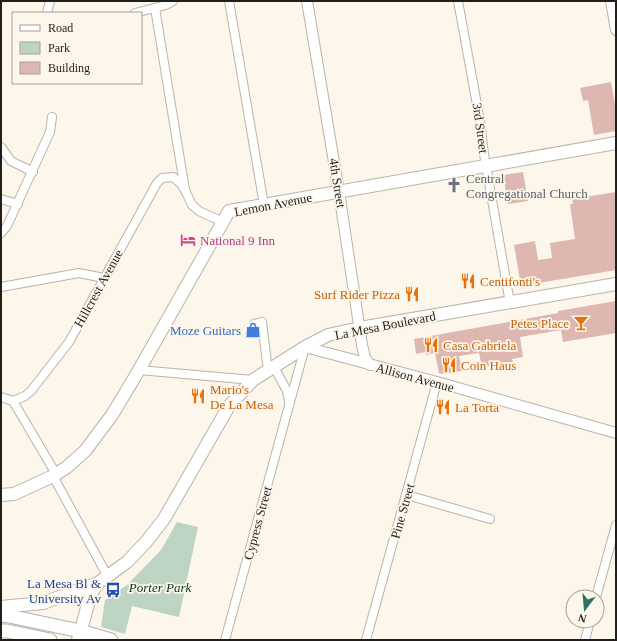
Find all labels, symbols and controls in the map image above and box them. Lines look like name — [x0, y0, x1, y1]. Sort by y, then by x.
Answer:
legend — [12, 12, 142, 84]
text: Road — [48, 21, 73, 35]
text: Park — [48, 41, 70, 55]
text: Building — [48, 61, 90, 75]
street label: 3rd Street — [470, 102, 492, 155]
street label: 4th Street — [326, 157, 349, 209]
place label: Central Congregational Church — [466, 171, 588, 201]
church icon: Central Congregational Church — [445, 176, 463, 194]
street label: Lemon Avenue — [233, 190, 313, 219]
hotel icon: National 9 Inn — [179, 231, 197, 249]
place label: National 9 Inn — [200, 233, 276, 248]
street label: Hillcrest Avenue — [71, 246, 126, 330]
restaurant icon: Centifonti's — [459, 272, 477, 290]
place label: Centifonti's — [480, 274, 540, 289]
restaurant icon: Surf Rider Pizza — [403, 285, 421, 303]
place label: Surf Rider Pizza — [314, 287, 400, 302]
street label: La Mesa Boulevard — [333, 308, 437, 343]
bar icon: Petes Place — [572, 314, 590, 332]
place label: Petes Place — [510, 316, 569, 331]
shop icon: Moze Guitars — [244, 321, 262, 339]
place label: Moze Guitars — [170, 323, 241, 338]
restaurant icon: Casa Gabriela — [422, 336, 440, 354]
place label: Casa Gabriela — [443, 338, 517, 353]
restaurant icon: Coin Haus — [440, 356, 458, 374]
place label: Coin Haus — [461, 358, 516, 373]
street label: Allison Avenue — [374, 360, 456, 395]
place label: Mario's De La Mesa — [210, 382, 274, 412]
restaurant icon: Mario's De La Mesa — [189, 387, 207, 405]
restaurant icon: La Torta — [434, 398, 452, 416]
place label: La Torta — [455, 400, 499, 415]
street label: Pine Street — [387, 481, 418, 540]
street label: Cypress Street — [240, 484, 275, 562]
place label: La Mesa Bl & University Av — [27, 576, 101, 606]
park label: Porter Park — [128, 580, 191, 595]
bus stop icon: La Mesa Bl & University Av — [104, 581, 122, 599]
north arrow — [565, 589, 605, 629]
text: N — [577, 612, 588, 625]

